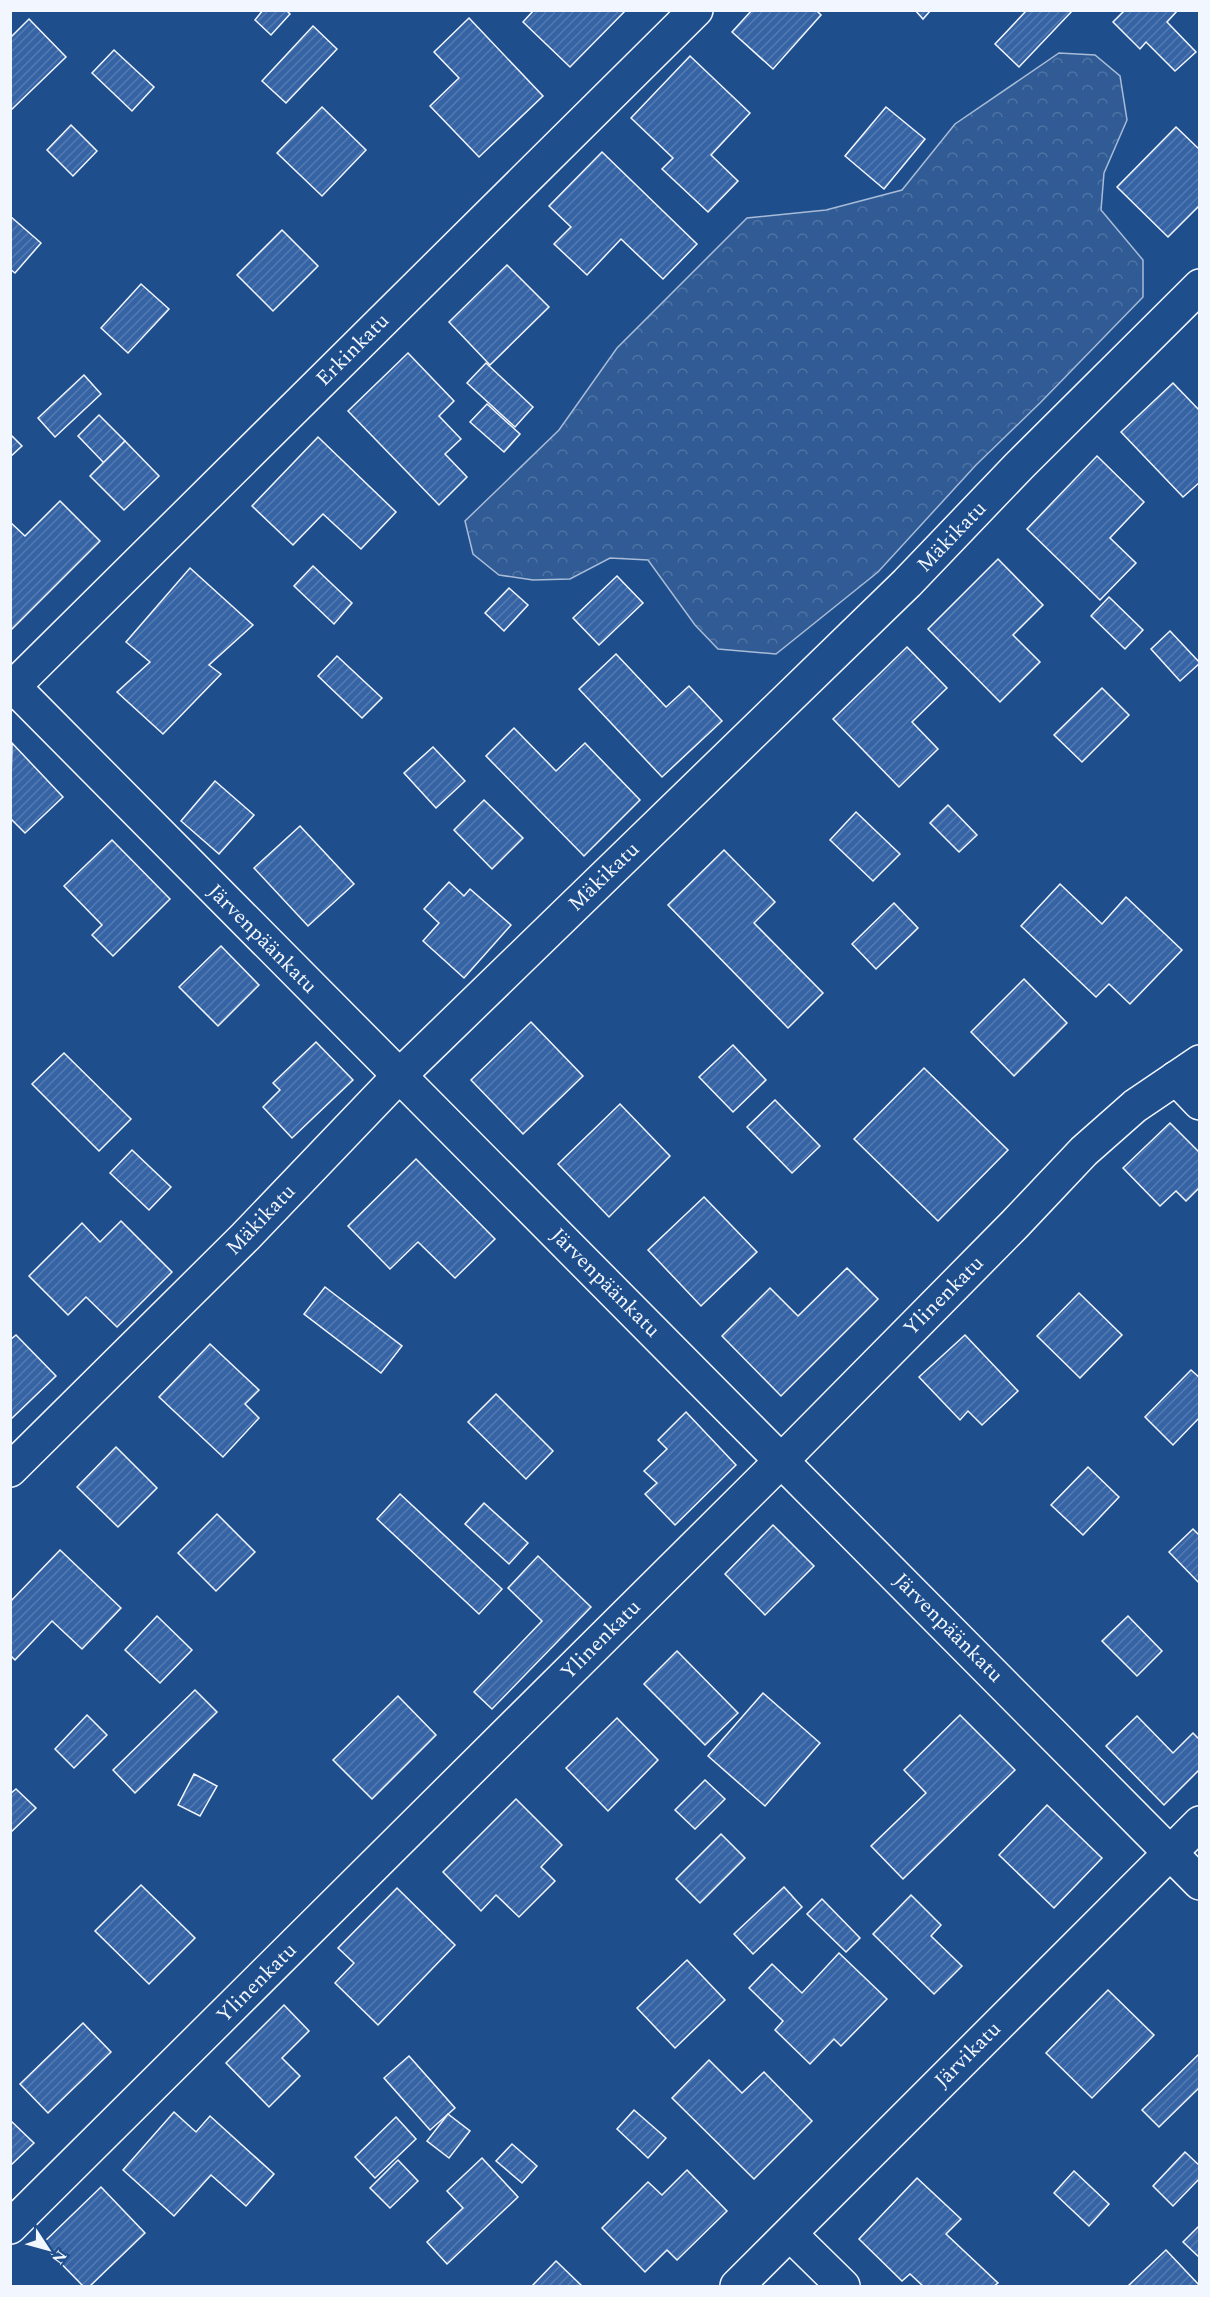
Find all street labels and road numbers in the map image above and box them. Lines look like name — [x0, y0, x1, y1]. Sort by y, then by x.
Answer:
street label: Erkinkatu — [309, 306, 397, 394]
street label: Mäkikatu — [910, 494, 995, 580]
street label: Mäkikatu — [561, 834, 647, 919]
street label: Järvenpäänkatu — [200, 877, 324, 1001]
street label: Mäkikatu — [219, 1177, 304, 1263]
street label: Järvenpäänkatu — [543, 1221, 667, 1345]
street label: Ylinenkatu — [896, 1248, 992, 1344]
street label: Järvenpäänkatu — [886, 1566, 1010, 1690]
street label: Ylinenkatu — [553, 1592, 649, 1688]
street label: Ylinenkatu — [209, 1935, 305, 2031]
street label: Järvikatu — [927, 2014, 1009, 2096]

